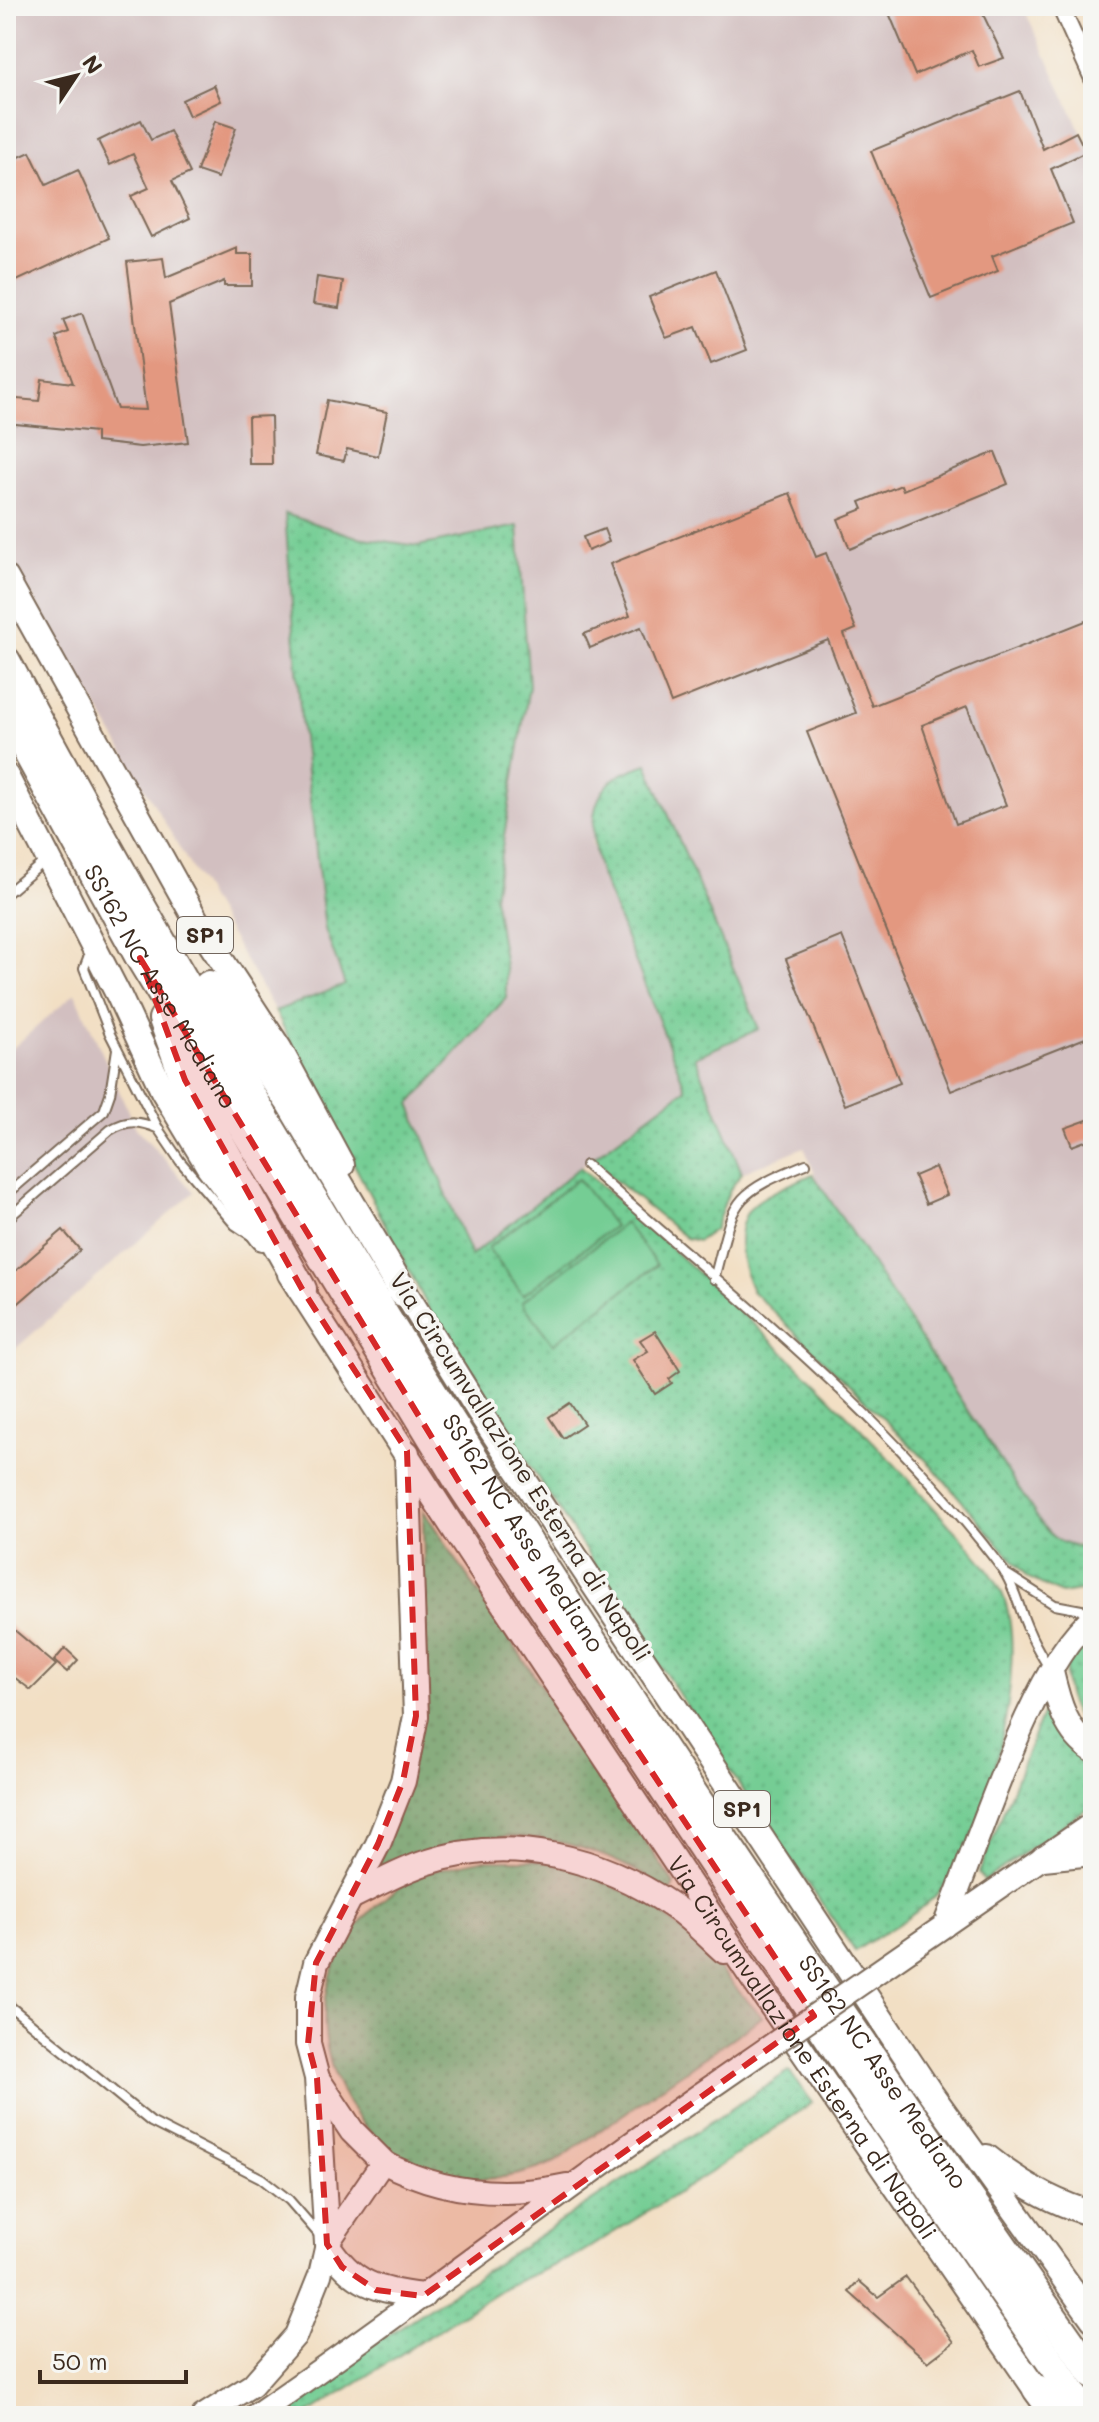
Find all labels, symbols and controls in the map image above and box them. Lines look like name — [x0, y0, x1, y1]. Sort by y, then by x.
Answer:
north arrow — [36, 36, 116, 116]
text: N — [76, 49, 109, 79]
street label: SS162 NC Asse Mediano — [78, 859, 245, 1113]
road number: SP1 — [177, 917, 233, 953]
street label: Via Circumvallazione Esterna di Napoli — [384, 1266, 659, 1667]
street label: SS162 NC Asse Mediano — [436, 1407, 612, 1657]
road number: SP1 — [714, 1791, 770, 1827]
street label: Via Circumvallazione Esterna di Napoli — [661, 1849, 945, 2245]
street label: SS162 NC Asse Mediano — [792, 1948, 975, 2194]
scale bar — [40, 2334, 186, 2384]
text: 50 m — [52, 2345, 108, 2376]

